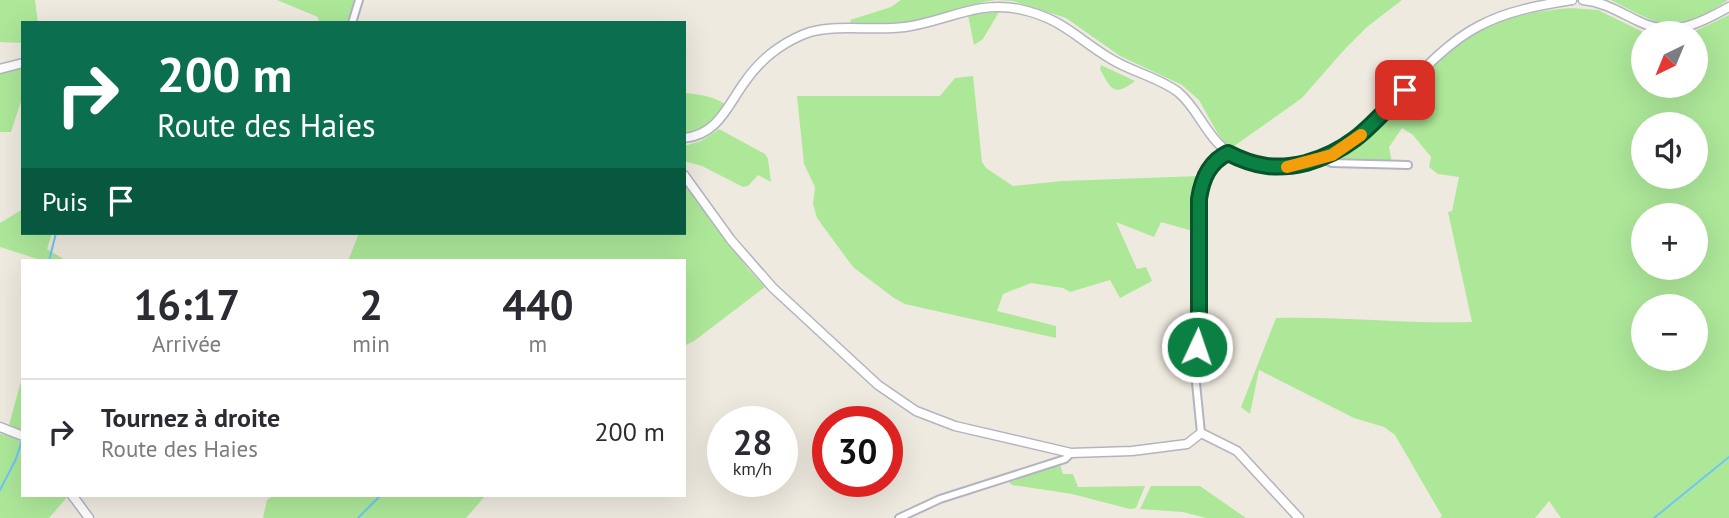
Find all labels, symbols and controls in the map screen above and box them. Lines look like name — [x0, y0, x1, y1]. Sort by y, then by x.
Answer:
north arrow — [1631, 21, 1708, 98]
map controls — [1631, 21, 1708, 371]
text: 200 m — [157, 42, 292, 106]
icon: right — [42, 49, 133, 140]
pin — [1375, 60, 1435, 120]
icon: arrive — [1386, 71, 1424, 109]
text: Route des Haies — [157, 104, 375, 146]
button: sound — [1631, 112, 1708, 189]
icon: arrive — [102, 182, 140, 220]
text: Puis — [42, 185, 88, 218]
button: + — [1631, 203, 1708, 280]
text: 16:17 — [133, 277, 240, 332]
text: 2 — [359, 277, 383, 332]
text: 440 — [502, 277, 574, 332]
button: − — [1631, 294, 1708, 371]
position arrow — [1160, 310, 1234, 384]
text: Arrivée — [152, 329, 221, 358]
text: min — [352, 329, 390, 358]
text: m — [529, 329, 547, 358]
text: Tournez à droite — [101, 401, 280, 434]
speed limit sign: 30 — [812, 406, 903, 497]
icon: right — [42, 413, 80, 451]
text: 200 m — [594, 415, 665, 448]
text: 28 — [733, 419, 772, 465]
text: Route des Haies — [101, 434, 258, 463]
text: km/h — [733, 457, 772, 480]

